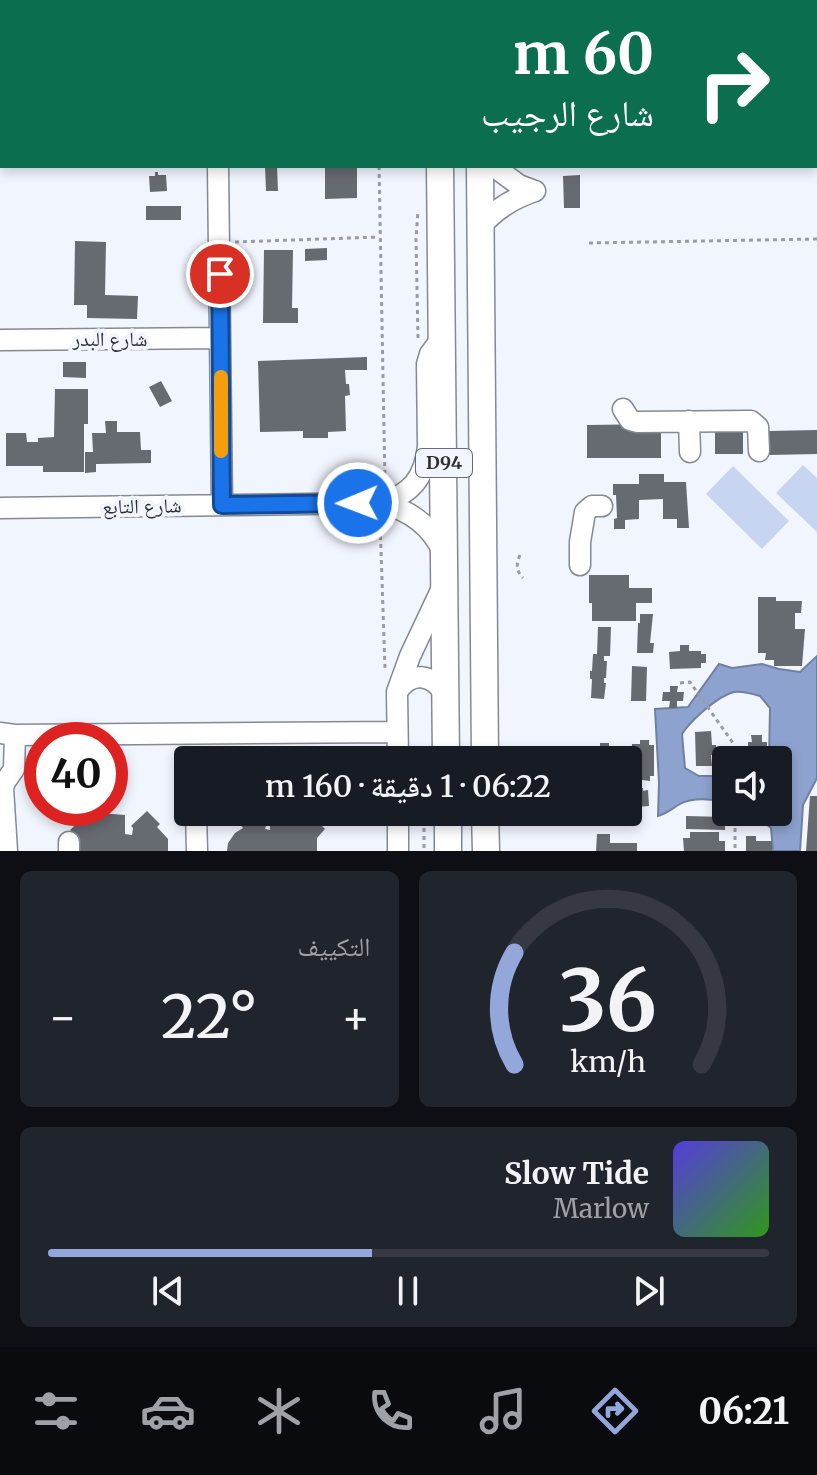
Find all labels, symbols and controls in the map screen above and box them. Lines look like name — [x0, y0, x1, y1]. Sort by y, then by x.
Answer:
text: 60 m — [513, 19, 654, 89]
icon: right — [682, 32, 786, 136]
text: شارع الرجيب — [481, 91, 654, 136]
pin — [186, 240, 254, 308]
icon: arrive — [198, 252, 242, 296]
street label: شارع البدر — [72, 326, 147, 352]
road number: D94 — [416, 449, 472, 477]
position arrow — [316, 461, 400, 545]
street label: شارع التابع — [102, 492, 182, 520]
speed limit sign: 40 — [24, 722, 128, 826]
map controls — [712, 746, 792, 826]
button: sound — [712, 746, 792, 826]
text: 06:22 · 1 دقيقة · 160 m — [265, 767, 551, 805]
text: التكييف — [298, 930, 371, 963]
text: 36 — [559, 949, 657, 1054]
text: 22° — [161, 979, 257, 1054]
text: − — [48, 990, 77, 1045]
text: + — [341, 990, 370, 1045]
text: km/h — [570, 1044, 646, 1080]
text: Slow Tide — [504, 1154, 649, 1192]
text: Marlow — [553, 1192, 649, 1225]
icon: previous — [146, 1269, 190, 1313]
icon: pause — [386, 1269, 430, 1313]
icon: next — [627, 1269, 671, 1313]
icon: filters — [28, 1383, 84, 1439]
icon: car — [140, 1383, 196, 1439]
icon: climate — [251, 1383, 307, 1439]
icon: phone — [363, 1383, 419, 1439]
icon: music — [475, 1383, 531, 1439]
icon: directions — [587, 1383, 643, 1439]
text: 06:21 — [698, 1389, 789, 1434]

